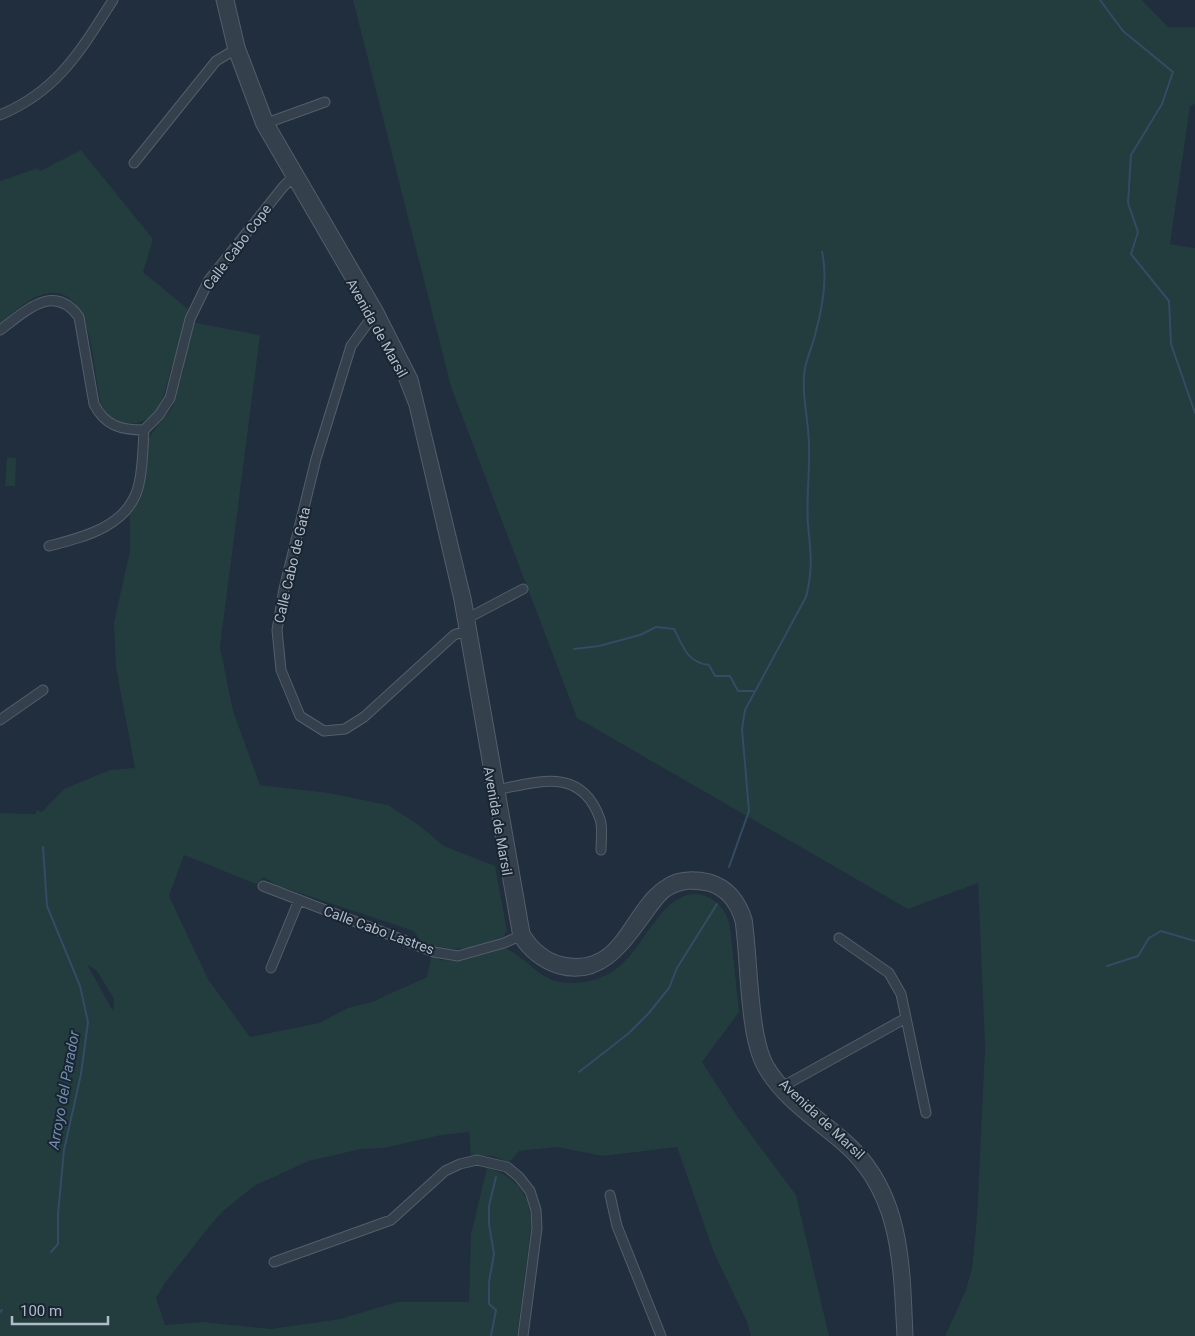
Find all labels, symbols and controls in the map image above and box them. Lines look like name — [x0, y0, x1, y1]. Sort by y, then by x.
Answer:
street label: Calle Cabo Cope — [200, 201, 274, 293]
street label: Avenida de Marsil — [343, 276, 411, 380]
street label: Calle Cabo de Gata — [271, 505, 313, 625]
street label: Avenida de Marsil — [481, 765, 515, 877]
street label: Calle Cabo Lastres — [321, 903, 437, 957]
water label: Arroyo del Parador — [45, 1028, 83, 1152]
street label: Avenida de Marsil — [776, 1075, 868, 1163]
scale bar — [12, 1294, 109, 1326]
text: 100 m — [20, 1302, 62, 1320]

